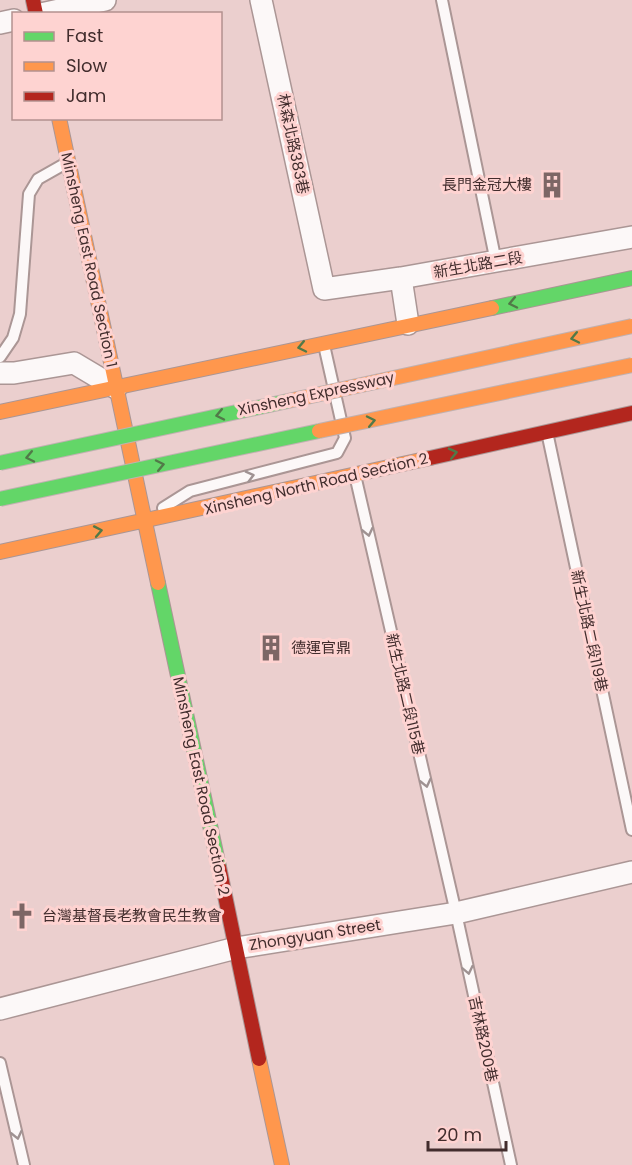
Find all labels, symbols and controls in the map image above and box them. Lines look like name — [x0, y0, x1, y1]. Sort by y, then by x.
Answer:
legend — [12, 12, 222, 120]
text: Fast — [66, 23, 103, 48]
text: Slow — [66, 53, 108, 78]
text: Jam — [66, 83, 106, 108]
street label: 林森北路383巷 — [273, 92, 314, 196]
street label: Minsheng East Road Section 1 — [56, 151, 123, 369]
building icon: 長門金冠大樓 — [537, 170, 567, 200]
place label: 長門金冠大樓 — [442, 174, 532, 195]
street label: 新生北路二段 — [432, 246, 524, 283]
one-way arrow — [508, 295, 518, 308]
one-way arrow — [570, 331, 580, 344]
one-way arrow — [297, 340, 307, 353]
street label: Xinsheng Expressway — [236, 367, 397, 420]
one-way arrow — [215, 408, 225, 421]
one-way arrow — [366, 415, 376, 428]
one-way arrow — [448, 447, 458, 460]
street label: Xinsheng North Road Section 2 — [202, 448, 430, 520]
one-way arrow — [25, 449, 35, 462]
one-way arrow — [155, 460, 165, 473]
one-way arrow — [245, 470, 255, 483]
one-way arrow — [93, 525, 103, 538]
one-way arrow — [360, 527, 373, 537]
street label: 新生北路二段119巷 — [566, 568, 613, 694]
street label: 新生北路二段115巷 — [381, 631, 430, 757]
building icon: 德運官鼎 — [256, 633, 286, 663]
place label: 德運官鼎 — [291, 637, 351, 658]
street label: Minsheng East Road Section 2 — [168, 675, 235, 897]
one-way arrow — [419, 778, 432, 788]
church icon: 台灣基督長老教會民生教會 — [7, 901, 37, 931]
place label: 台灣基督長老教會民生教會 — [42, 905, 222, 926]
street label: Zhongyuan Street — [248, 914, 382, 955]
one-way arrow — [461, 964, 474, 974]
street label: 吉林路200巷 — [464, 994, 503, 1084]
scale bar — [428, 1114, 506, 1152]
text: 20 m — [437, 1122, 482, 1147]
one-way arrow — [9, 1129, 22, 1139]

